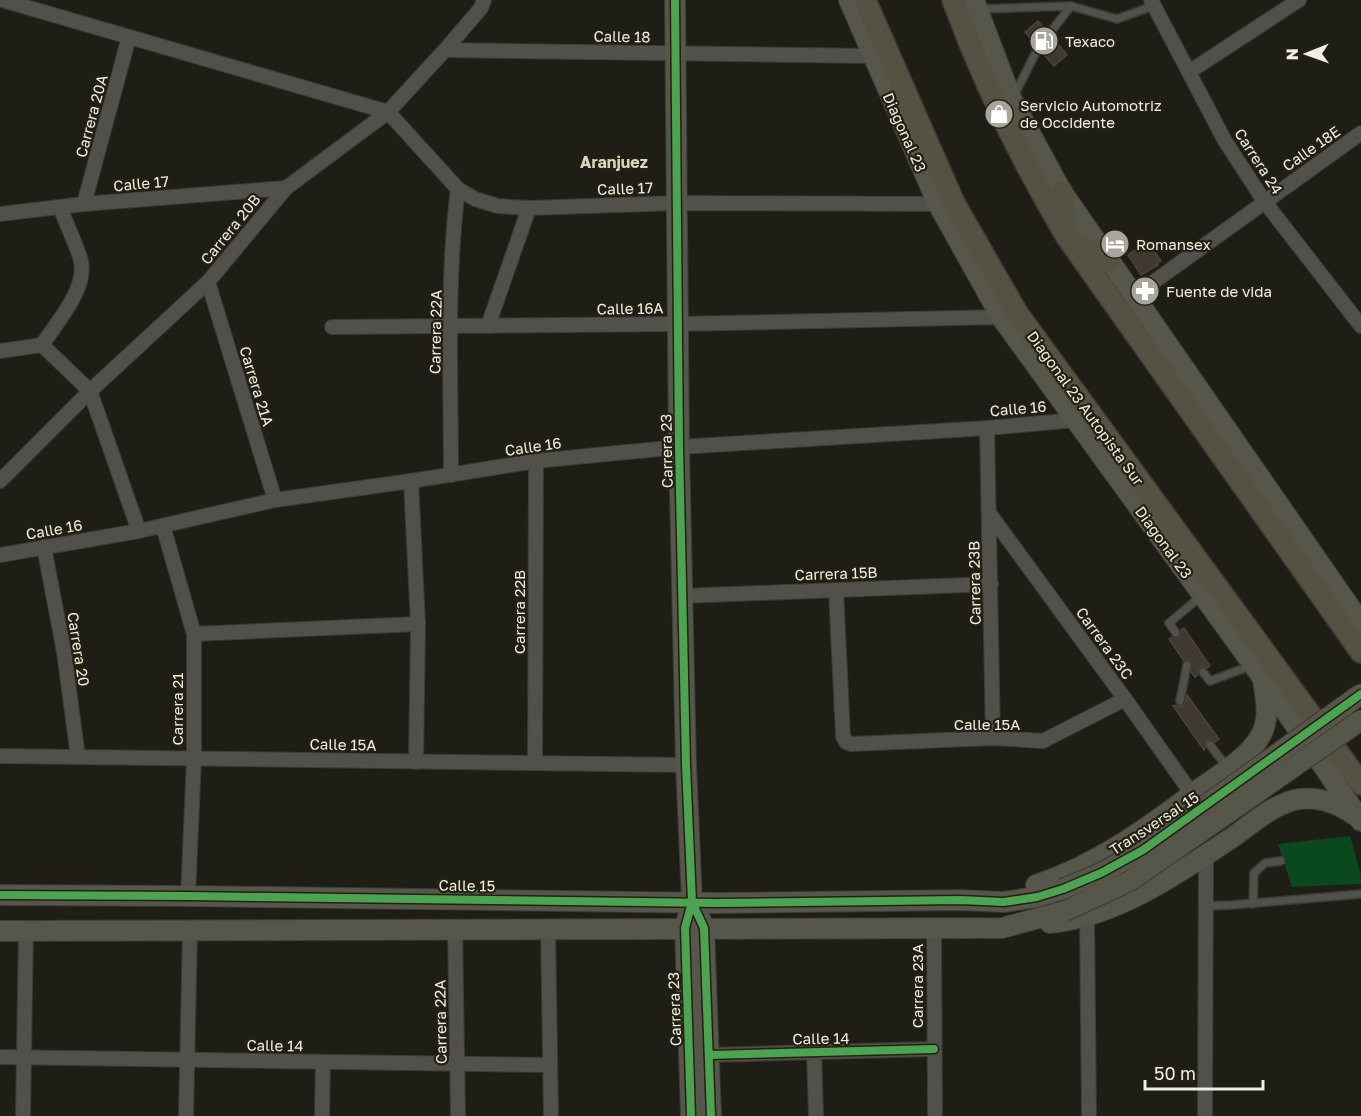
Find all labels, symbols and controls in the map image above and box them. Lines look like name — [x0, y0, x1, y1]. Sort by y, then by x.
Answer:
north arrow — [1277, 24, 1337, 84]
fuel station icon: Texaco — [1028, 25, 1060, 57]
street label: Calle 18 — [593, 27, 651, 45]
place label: Texaco — [1065, 32, 1115, 50]
text: N — [1282, 48, 1302, 61]
street label: Carrera 20A — [71, 73, 111, 159]
street label: Diagonal 23 — [880, 90, 930, 174]
place label: Servicio Automotriz de Occidente — [1020, 96, 1162, 131]
shop icon: Servicio Automotriz de Occidente — [983, 98, 1015, 130]
street label: Calle 18E — [1279, 122, 1343, 174]
street label: Carrera 24 — [1231, 125, 1287, 197]
district label: Aranjuez — [580, 152, 648, 172]
street label: Calle 17 — [112, 172, 170, 194]
street label: Calle 17 — [597, 178, 653, 198]
street label: Carrera 20B — [196, 190, 264, 268]
hotel icon: Romansex — [1099, 228, 1131, 260]
place label: Romansex — [1136, 235, 1211, 253]
pharmacy icon: Fuente de vida — [1129, 275, 1161, 307]
place label: Fuente de vida — [1166, 282, 1272, 300]
street label: Carrera 22A — [425, 290, 445, 374]
street label: Calle 16A — [596, 298, 664, 318]
street label: Diagonal 23 Autopista Sur — [1024, 327, 1148, 489]
street label: Carrera 21A — [236, 344, 278, 428]
street label: Calle 16 — [989, 397, 1047, 419]
street label: Carrera 23 — [656, 414, 676, 488]
street label: Calle 16 — [504, 433, 562, 459]
street label: Diagonal 23 — [1132, 502, 1196, 582]
street label: Calle 16 — [24, 515, 84, 543]
street label: Carrera 23B — [964, 541, 984, 625]
street label: Carrera 15B — [794, 563, 878, 583]
street label: Carrera 22B — [510, 570, 528, 654]
street label: Carrera 23C — [1073, 604, 1137, 682]
street label: Carrera 20 — [64, 611, 94, 687]
street label: Carrera 21 — [168, 673, 186, 745]
street label: Calle 15A — [954, 715, 1020, 733]
street label: Calle 15A — [310, 734, 376, 754]
street label: Transversal 15 — [1106, 787, 1202, 859]
street label: Calle 15 — [439, 876, 495, 894]
street label: Carrera 23A — [908, 944, 926, 1028]
street label: Carrera 23 — [664, 972, 684, 1046]
street label: Carrera 22A — [430, 980, 450, 1064]
street label: Calle 14 — [792, 1029, 850, 1047]
street label: Calle 14 — [246, 1036, 304, 1054]
scale bar — [1145, 1053, 1264, 1091]
text: 50 m — [1154, 1062, 1196, 1084]

